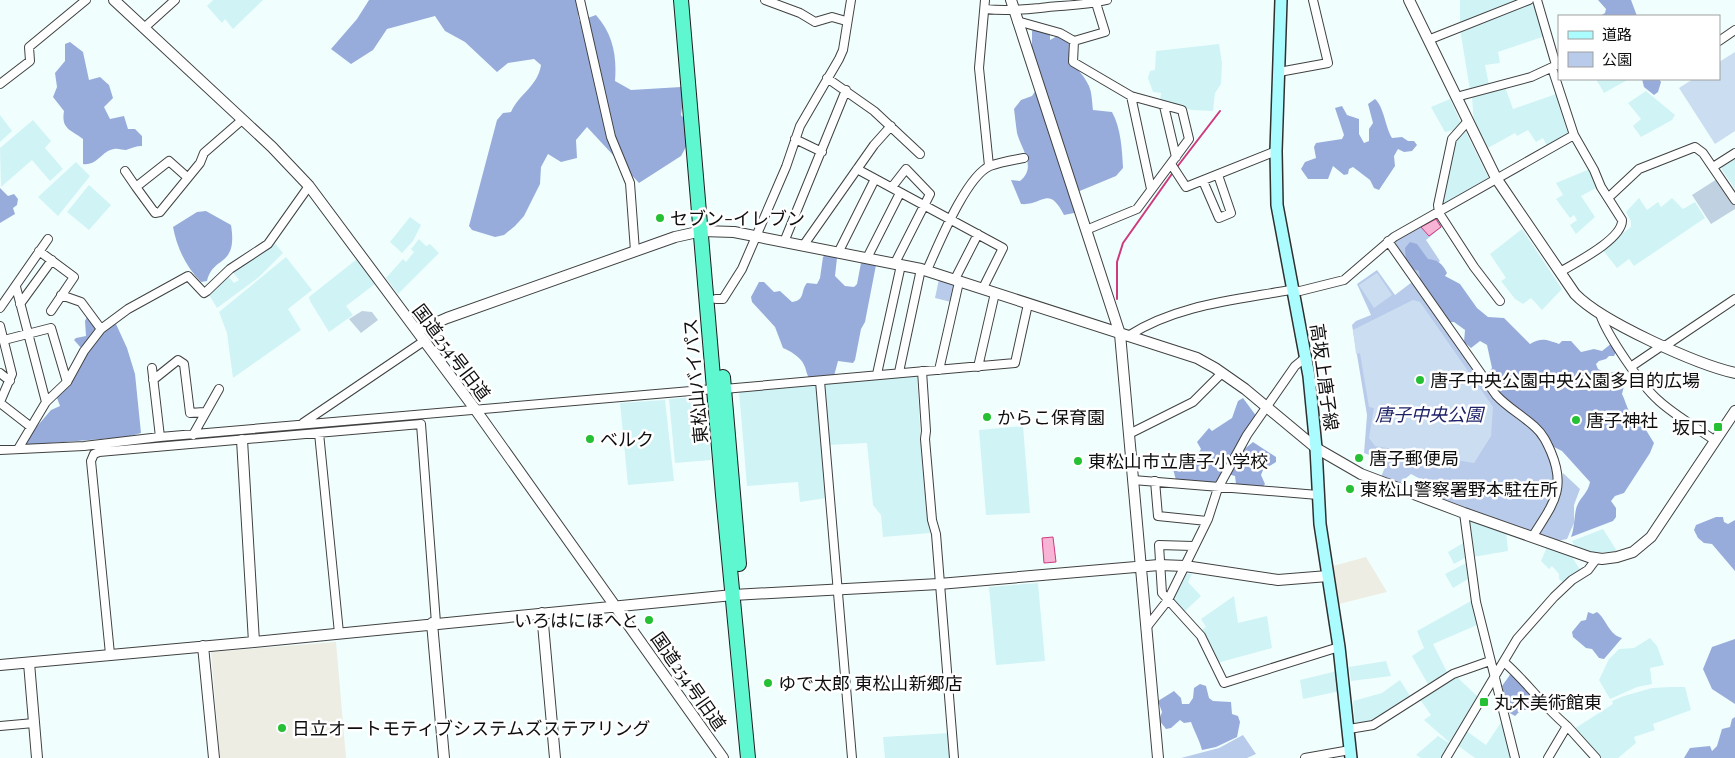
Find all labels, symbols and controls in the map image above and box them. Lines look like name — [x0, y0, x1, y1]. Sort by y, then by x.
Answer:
legend — [1558, 15, 1720, 80]
text: 道路 — [1602, 24, 1632, 44]
text: 公園 — [1602, 49, 1632, 69]
place label: セブン-イレブン — [670, 206, 805, 230]
marker: セブン-イレブン — [654, 212, 666, 224]
street label: 国道254号旧道 — [408, 299, 496, 405]
street label: 東松山バイパス — [678, 317, 712, 445]
street label: 高坂上唐子線 — [1306, 322, 1344, 432]
place label: 唐子中央公園中央公園多目的広場 — [1430, 368, 1700, 392]
marker: 唐子中央公園中央公園多目的広場 — [1414, 374, 1426, 386]
park label: 唐子中央公園 — [1375, 402, 1486, 426]
place label: からこ保育園 — [997, 405, 1105, 429]
place label: 唐子神社 — [1586, 408, 1658, 432]
marker: からこ保育園 — [981, 411, 993, 423]
marker: 唐子神社 — [1570, 414, 1582, 426]
place label: 坂口 — [1672, 415, 1708, 439]
marker: 坂口 — [1712, 421, 1724, 433]
place label: ベルク — [600, 427, 654, 451]
marker: ベルク — [584, 433, 596, 445]
place label: 唐子郵便局 — [1369, 446, 1459, 470]
place label: 東松山市立唐子小学校 — [1088, 449, 1268, 473]
marker: 唐子郵便局 — [1353, 452, 1365, 464]
marker: 東松山市立唐子小学校 — [1072, 455, 1084, 467]
place label: 東松山警察署野本駐在所 — [1360, 477, 1558, 501]
marker: 東松山警察署野本駐在所 — [1344, 483, 1356, 495]
place label: いろはにほへと — [514, 608, 639, 632]
marker: いろはにほへと — [643, 614, 655, 626]
street label: 国道254号旧道 — [646, 627, 732, 735]
place label: ゆで太郎 東松山新郷店 — [778, 671, 962, 695]
marker: ゆで太郎 東松山新郷店 — [762, 677, 774, 689]
place label: 丸木美術館東 — [1494, 690, 1602, 714]
marker: 丸木美術館東 — [1478, 696, 1490, 708]
place label: 日立オートモティブシステムズステアリング — [292, 716, 650, 740]
marker: 日立オートモティブシステムズステアリング — [276, 722, 288, 734]

